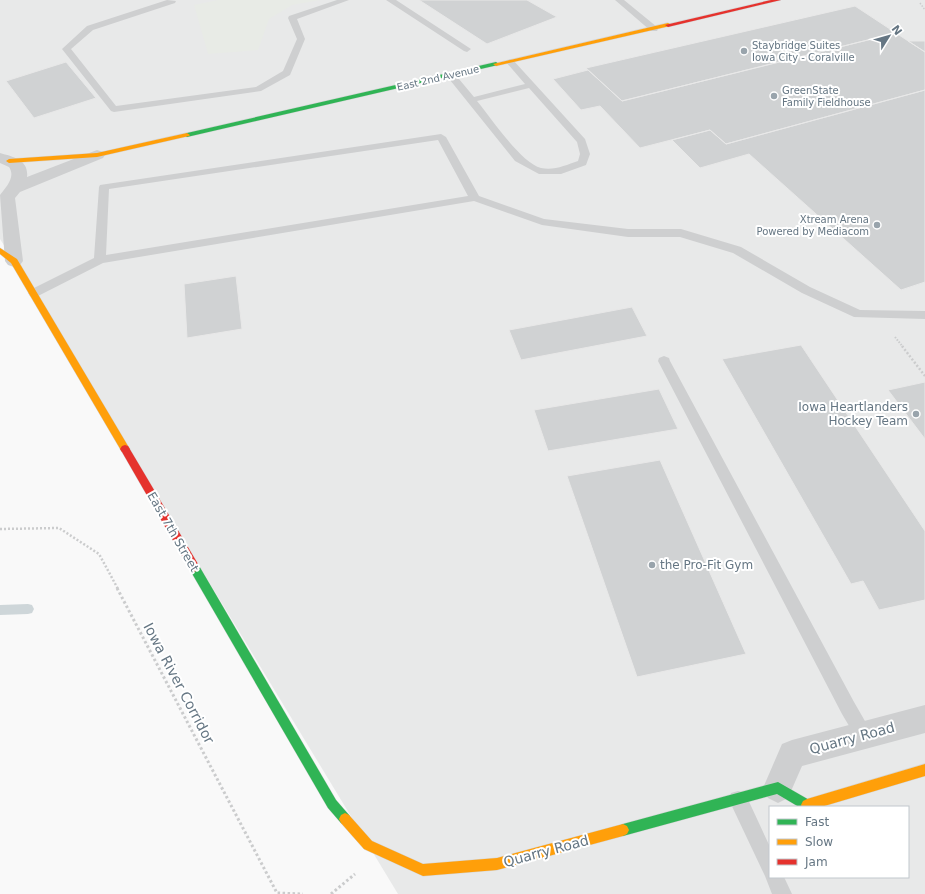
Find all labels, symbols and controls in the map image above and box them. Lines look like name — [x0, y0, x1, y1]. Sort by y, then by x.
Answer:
north arrow — [869, 16, 909, 56]
text: N — [889, 23, 905, 38]
place label: Staybridge Suites Iowa City - Coralville — [752, 40, 855, 63]
marker: Staybridge Suites Iowa City - Coralville — [739, 46, 749, 56]
street label: East 2nd Avenue — [396, 63, 480, 93]
place label: GreenState Family Fieldhouse — [782, 85, 871, 108]
marker: GreenState Family Fieldhouse — [769, 91, 779, 101]
place label: Xtream Arena Powered by Mediacom — [756, 214, 869, 237]
marker: Xtream Arena Powered by Mediacom — [872, 220, 882, 230]
place label: Iowa Heartlanders Hockey Team — [798, 400, 908, 428]
marker: Iowa Heartlanders Hockey Team — [911, 409, 921, 419]
street label: East 7th Street — [144, 490, 202, 575]
place label: the Pro-Fit Gym — [660, 558, 753, 572]
marker: the Pro-Fit Gym — [647, 560, 657, 570]
street label: Iowa River Corridor — [140, 620, 218, 746]
street label: Quarry Road — [808, 719, 896, 757]
legend — [769, 806, 909, 878]
text: Fast — [805, 815, 829, 829]
street label: Quarry Road — [502, 832, 590, 870]
text: Slow — [805, 835, 833, 849]
text: Jam — [804, 855, 828, 869]

